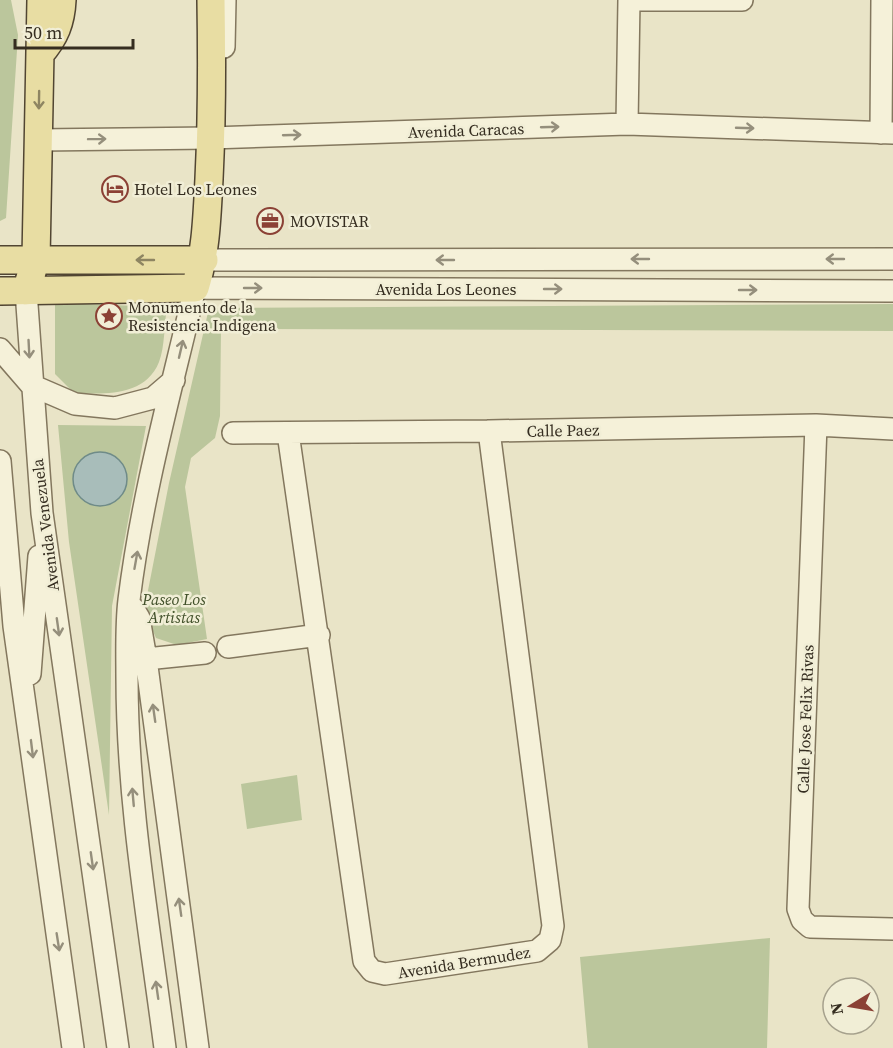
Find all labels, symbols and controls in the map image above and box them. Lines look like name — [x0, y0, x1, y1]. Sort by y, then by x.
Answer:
scale bar — [15, 12, 134, 50]
text: 50 m — [24, 20, 62, 45]
one-way arrow — [34, 90, 45, 110]
street label: Avenida Caracas — [407, 117, 525, 143]
one-way arrow — [539, 121, 559, 133]
one-way arrow — [734, 122, 754, 134]
one-way arrow — [281, 130, 301, 141]
one-way arrow — [87, 133, 107, 145]
hotel icon: Hotel Los Leones — [100, 174, 130, 204]
place label: Hotel Los Leones — [134, 178, 257, 200]
office icon: MOVISTAR — [255, 206, 285, 236]
place label: MOVISTAR — [290, 210, 369, 232]
one-way arrow — [630, 253, 650, 265]
one-way arrow — [825, 253, 845, 265]
one-way arrow — [136, 254, 156, 266]
one-way arrow — [435, 254, 455, 265]
street label: Avenida Los Leones — [375, 278, 517, 300]
one-way arrow — [243, 282, 263, 294]
one-way arrow — [543, 283, 563, 295]
one-way arrow — [738, 284, 758, 296]
place label: Monumento de la Resistencia Indigena — [128, 296, 277, 336]
place icon: Monumento de la Resistencia Indigena — [94, 301, 124, 331]
one-way arrow — [24, 339, 35, 359]
one-way arrow — [175, 340, 187, 359]
street label: Calle Paez — [526, 418, 600, 442]
street label: Avenida Venezuela — [26, 457, 64, 592]
one-way arrow — [130, 551, 141, 571]
park label: Paseo Los Artistas — [141, 588, 206, 628]
one-way arrow — [53, 616, 64, 636]
street label: Calle Jose Felix Rivas — [791, 644, 819, 794]
one-way arrow — [148, 704, 159, 724]
one-way arrow — [27, 739, 38, 758]
one-way arrow — [127, 787, 138, 807]
one-way arrow — [86, 851, 97, 871]
one-way arrow — [174, 897, 185, 917]
one-way arrow — [52, 932, 63, 952]
street label: Avenida Bermudez — [396, 941, 532, 983]
north arrow — [821, 976, 881, 1036]
one-way arrow — [152, 981, 163, 1000]
text: N — [824, 1001, 848, 1017]

